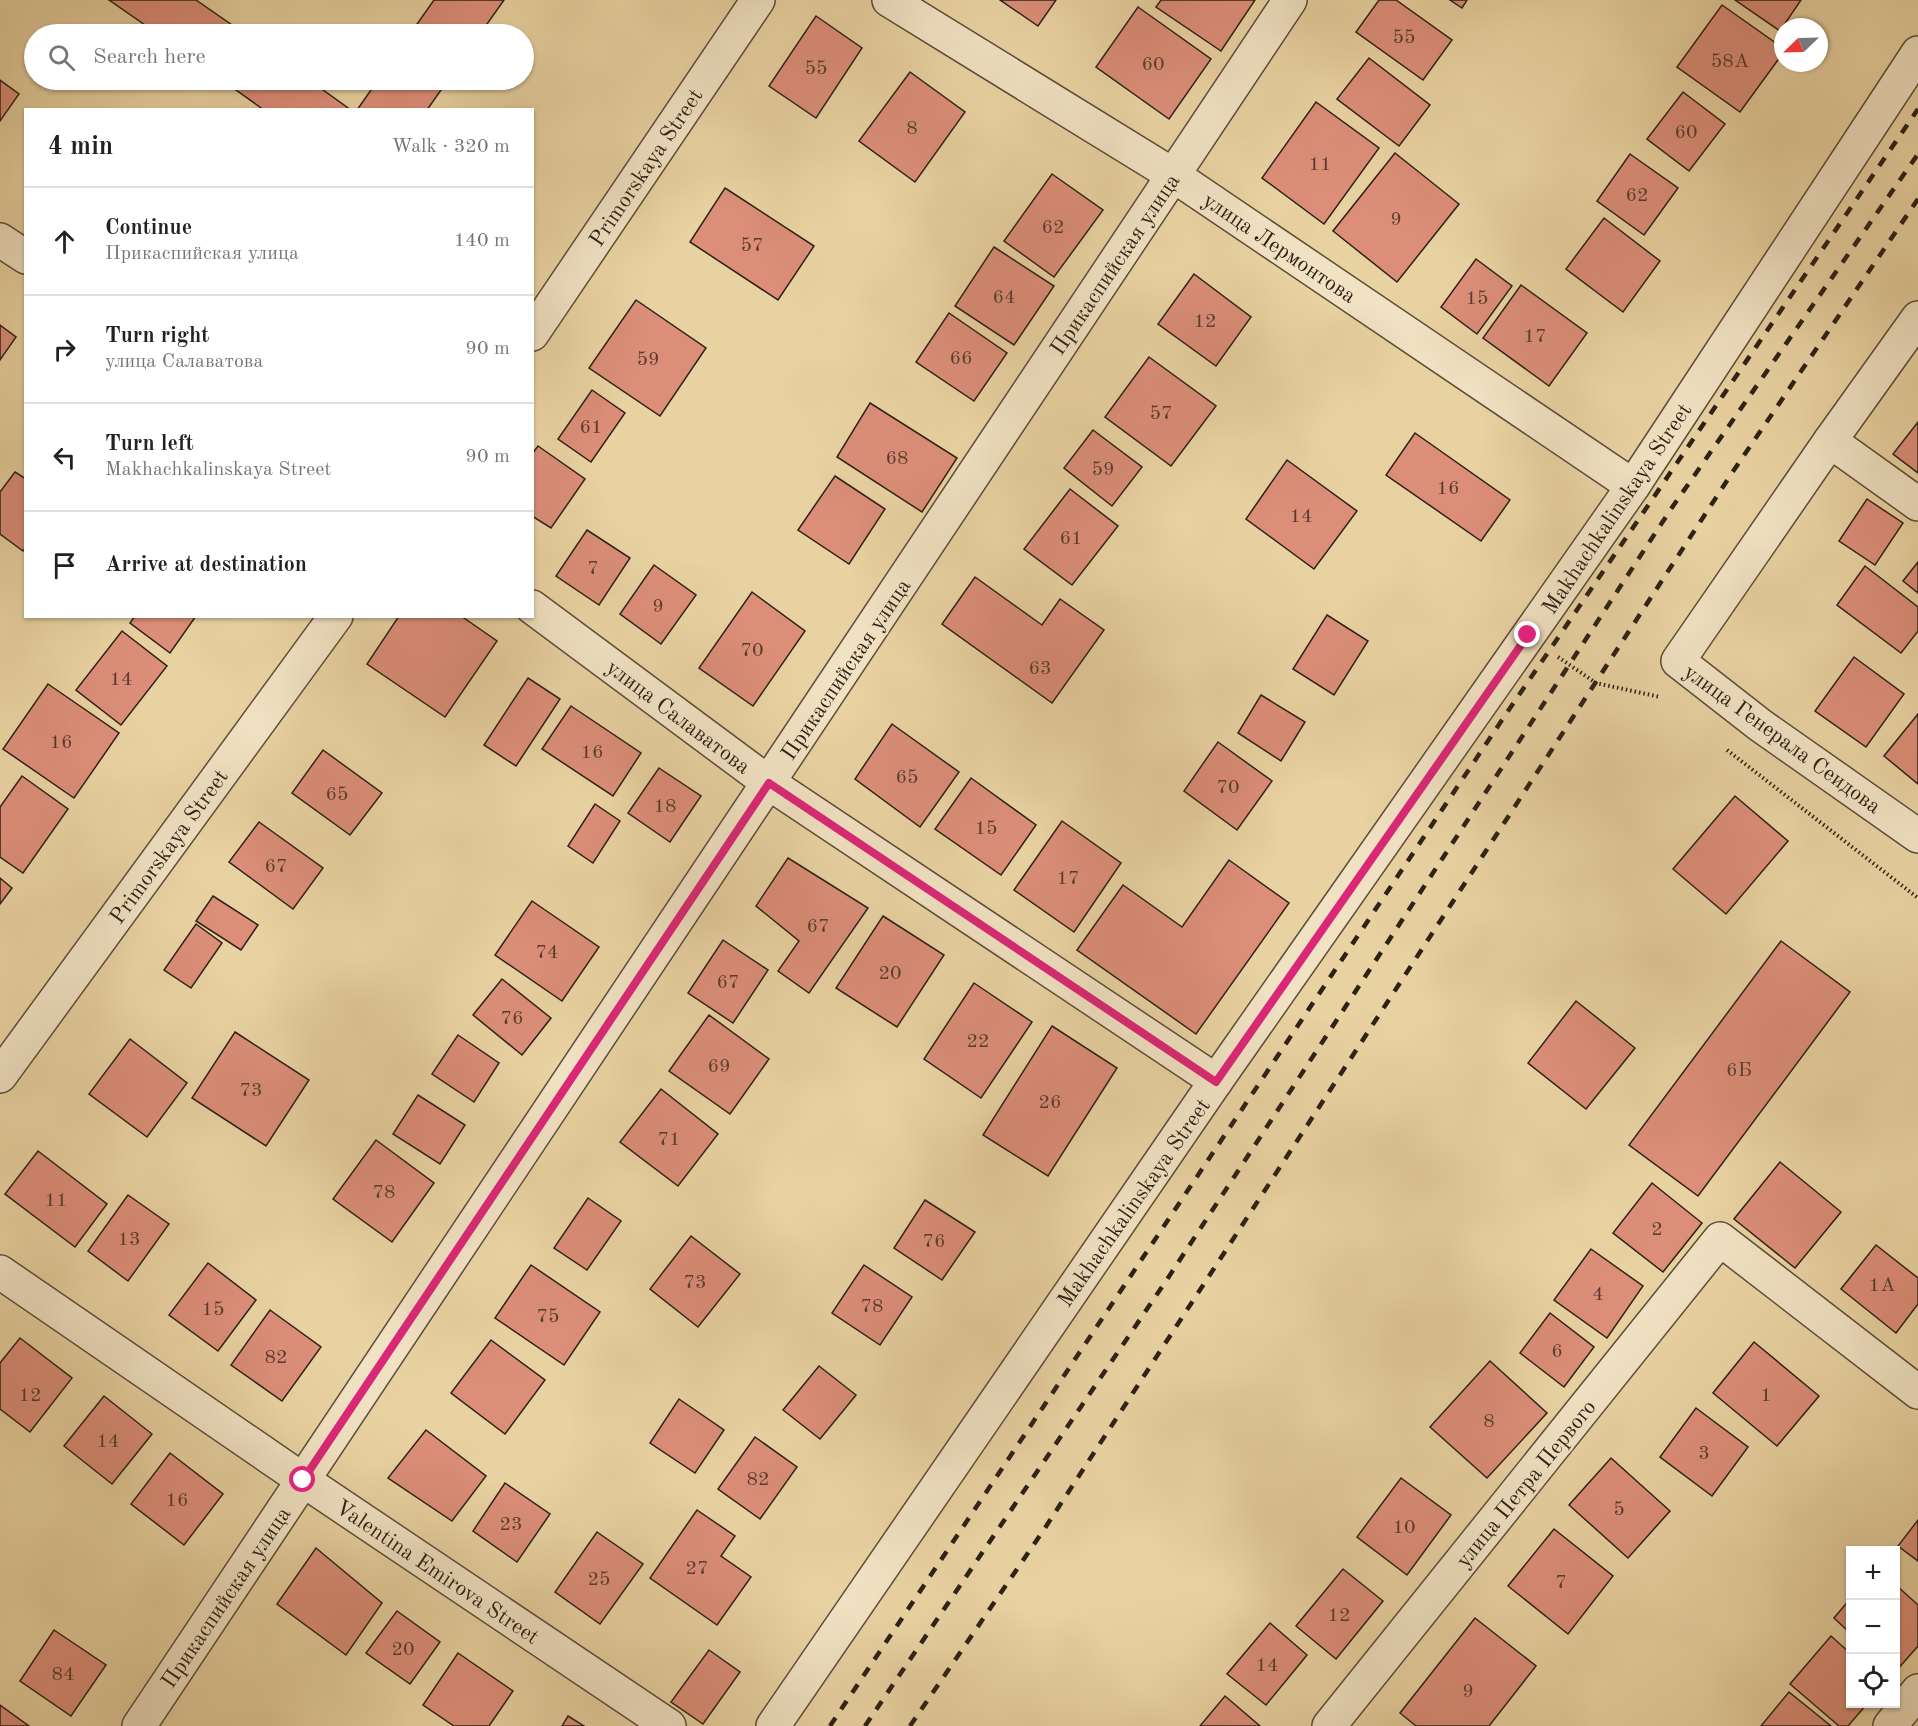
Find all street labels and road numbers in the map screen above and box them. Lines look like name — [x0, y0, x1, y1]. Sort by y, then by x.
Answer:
street label: Primorskaya Street — [586, 85, 708, 251]
street label: Прикаспийская улица — [1047, 170, 1184, 360]
street label: улица Лермонтова — [1198, 189, 1360, 308]
street label: Makhachkalinskaya Street — [1539, 400, 1696, 618]
street label: Прикаспийская улица — [778, 575, 915, 765]
street label: улица Салаватова — [602, 656, 754, 779]
street label: улица Генерала Сеидова — [1679, 661, 1885, 818]
street label: Primorskaya Street — [106, 766, 233, 929]
street label: Makhachkalinskaya Street — [1054, 1095, 1215, 1311]
street label: улица Петра Первого — [1452, 1396, 1601, 1572]
street label: Valentina Emirova Street — [331, 1496, 543, 1649]
street label: Прикаспийская улица — [158, 1503, 295, 1693]

